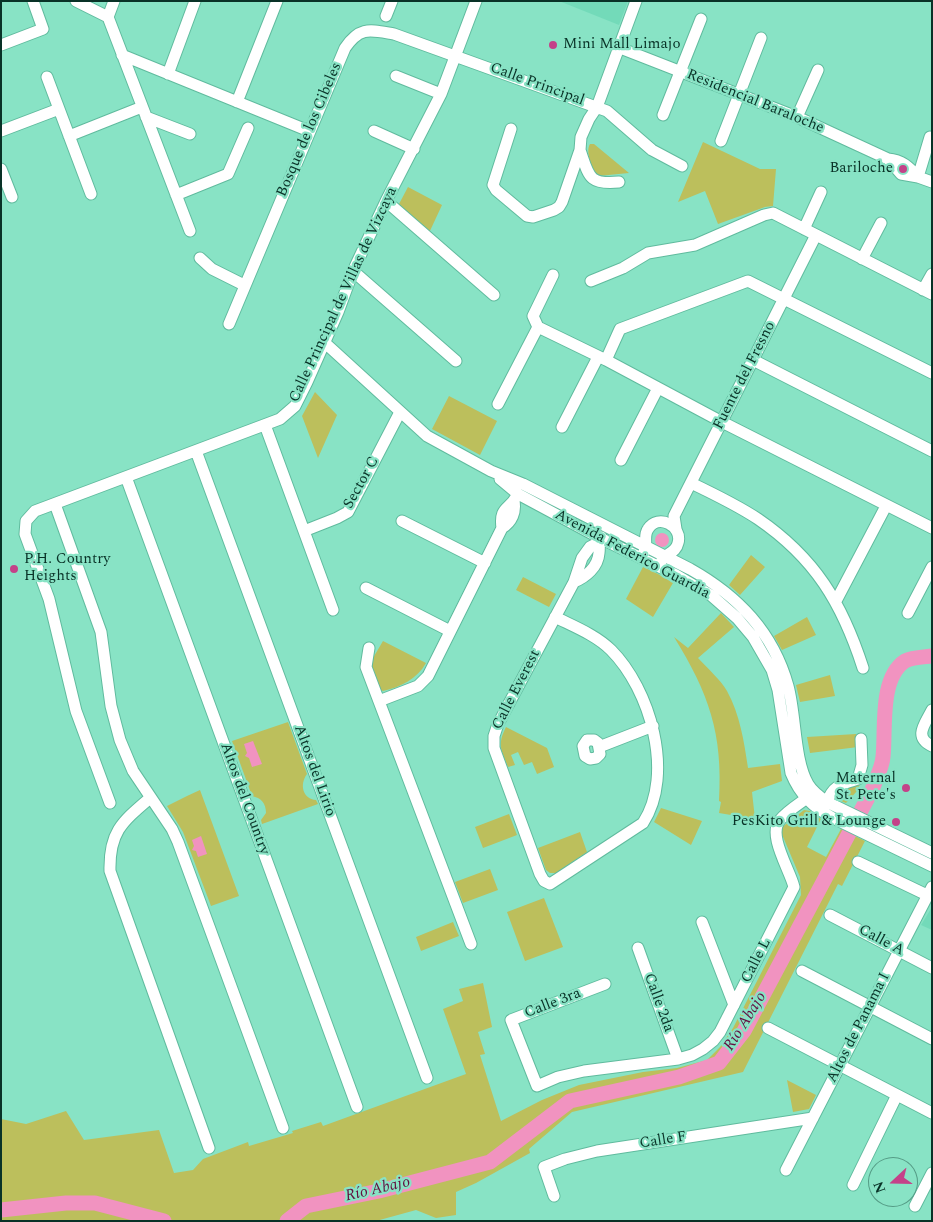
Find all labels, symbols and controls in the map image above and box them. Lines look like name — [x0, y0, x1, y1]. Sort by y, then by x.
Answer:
place label: Mini Mall Limajo — [563, 36, 681, 54]
marker: Mini Mall Limajo — [547, 39, 559, 51]
street label: Bosque de los Cibeles — [274, 60, 346, 200]
street label: Calle Principal — [487, 60, 587, 110]
street label: Residencial Baraloche — [684, 66, 826, 138]
place label: Bariloche — [829, 160, 893, 178]
marker: Bariloche — [897, 163, 909, 175]
street label: Calle Principal de Villas de Vizcaya — [286, 184, 402, 406]
street label: Fuente del Fresno — [710, 319, 780, 433]
street label: Sector C — [340, 454, 384, 512]
street label: Avenida Federico Guardia — [551, 506, 713, 604]
place label: P.H. Country Heights — [24, 551, 111, 586]
marker: P.H. Country Heights — [8, 563, 20, 575]
street label: Calle Everest — [489, 647, 545, 733]
street label: Altos del Lirio — [289, 723, 339, 819]
street label: Altos del Country — [215, 741, 273, 857]
place label: Maternal St. Pete's — [835, 770, 896, 805]
marker: Maternal St. Pete's — [900, 782, 912, 794]
place label: PesKito Grill & Lounge — [732, 813, 886, 831]
marker: PesKito Grill & Lounge — [890, 816, 902, 828]
street label: Calle A — [855, 921, 907, 961]
street label: Calle L — [738, 936, 776, 986]
street label: Altos de Panama I — [824, 970, 894, 1086]
street label: Calle 2da — [639, 971, 677, 1035]
street label: Calle 3ra — [522, 985, 584, 1023]
water label: Río Abajo — [720, 989, 772, 1055]
street label: Calle F — [638, 1128, 688, 1154]
north arrow — [868, 1157, 918, 1207]
water label: Río Abajo — [344, 1173, 412, 1207]
text: N — [868, 1178, 891, 1196]

